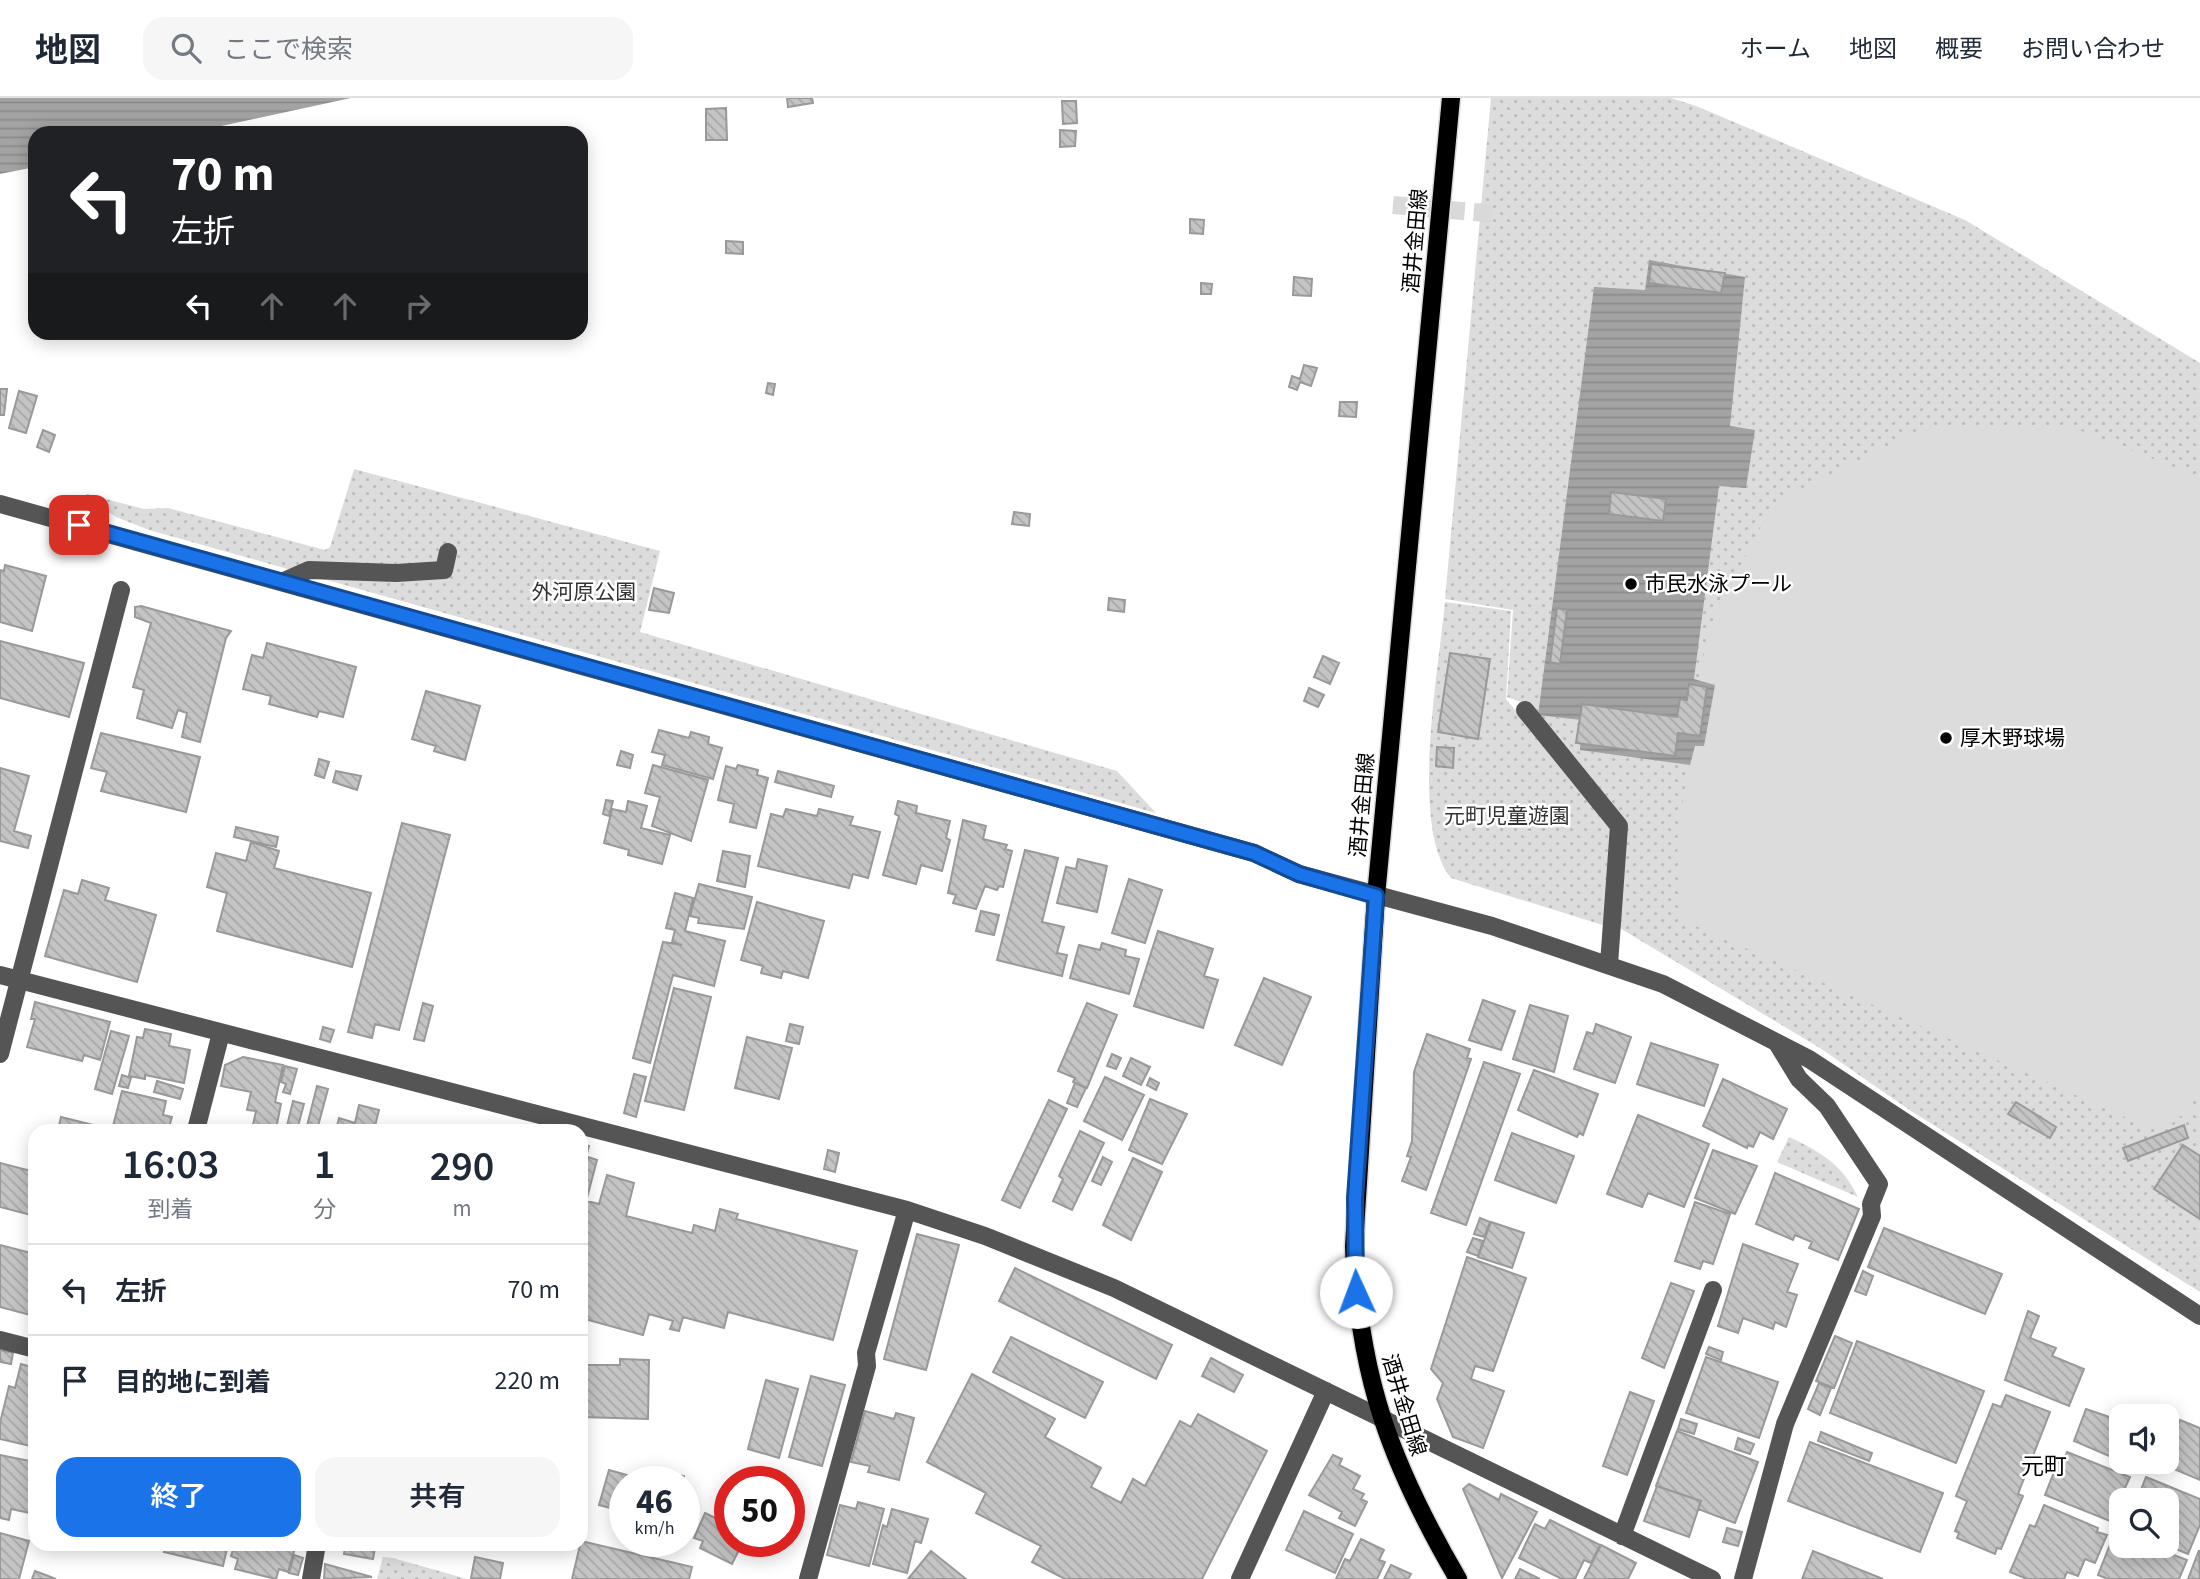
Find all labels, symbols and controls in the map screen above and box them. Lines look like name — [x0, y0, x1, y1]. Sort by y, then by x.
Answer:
search box — [143, 17, 633, 80]
text: 地図 — [35, 27, 101, 74]
icon: search — [167, 29, 205, 67]
text: ここで検索 — [223, 31, 353, 68]
text: ホーム — [1740, 32, 1811, 67]
text: 地図 — [1849, 32, 1897, 67]
text: 概要 — [1935, 32, 1983, 67]
text: お問い合わせ — [2021, 32, 2165, 67]
text: 70 m — [171, 140, 275, 210]
icon: left — [56, 154, 147, 245]
street label: 酒井金田線 — [1395, 187, 1435, 295]
text: 左折 — [171, 209, 235, 255]
icon: left — [180, 287, 218, 325]
icon: ahead — [253, 287, 291, 325]
icon: ahead — [326, 287, 364, 325]
icon: right — [399, 287, 437, 325]
pin — [49, 495, 109, 555]
icon: arrive — [60, 506, 98, 544]
place label: 市民水泳プール — [1645, 569, 1792, 599]
marker: 市民水泳プール — [1623, 576, 1639, 592]
park label: 外河原公園 — [532, 577, 637, 607]
place label: 厚木野球場 — [1960, 723, 2065, 753]
marker: 厚木野球場 — [1938, 730, 1954, 746]
street label: 酒井金田線 — [1342, 751, 1382, 859]
park label: 元町児童遊園 — [1444, 801, 1570, 831]
text: 16:03 — [122, 1135, 219, 1195]
text: 1 — [314, 1135, 335, 1195]
text: 290 — [430, 1137, 494, 1197]
text: m — [452, 1192, 472, 1225]
text: 到着 — [148, 1193, 194, 1226]
text: 分 — [313, 1193, 336, 1226]
position arrow — [1319, 1255, 1393, 1329]
icon: left — [56, 1271, 94, 1309]
text: 70 m — [507, 1271, 560, 1308]
text: 左折 — [115, 1273, 167, 1310]
street label: 酒井金田線 — [1374, 1350, 1434, 1460]
icon: arrive — [56, 1362, 94, 1400]
text: 220 m — [494, 1362, 560, 1399]
text: 目的地に到着 — [115, 1364, 271, 1401]
map controls — [2109, 1404, 2179, 1558]
button: sound — [2109, 1404, 2179, 1474]
district label: 元町 — [2021, 1450, 2067, 1483]
button: 終了 — [56, 1457, 301, 1537]
button: 共有 — [315, 1457, 560, 1537]
speed limit sign: 50 — [714, 1466, 805, 1557]
text: 46 — [636, 1477, 673, 1527]
button: search — [2109, 1488, 2179, 1558]
text: km/h — [635, 1516, 674, 1541]

